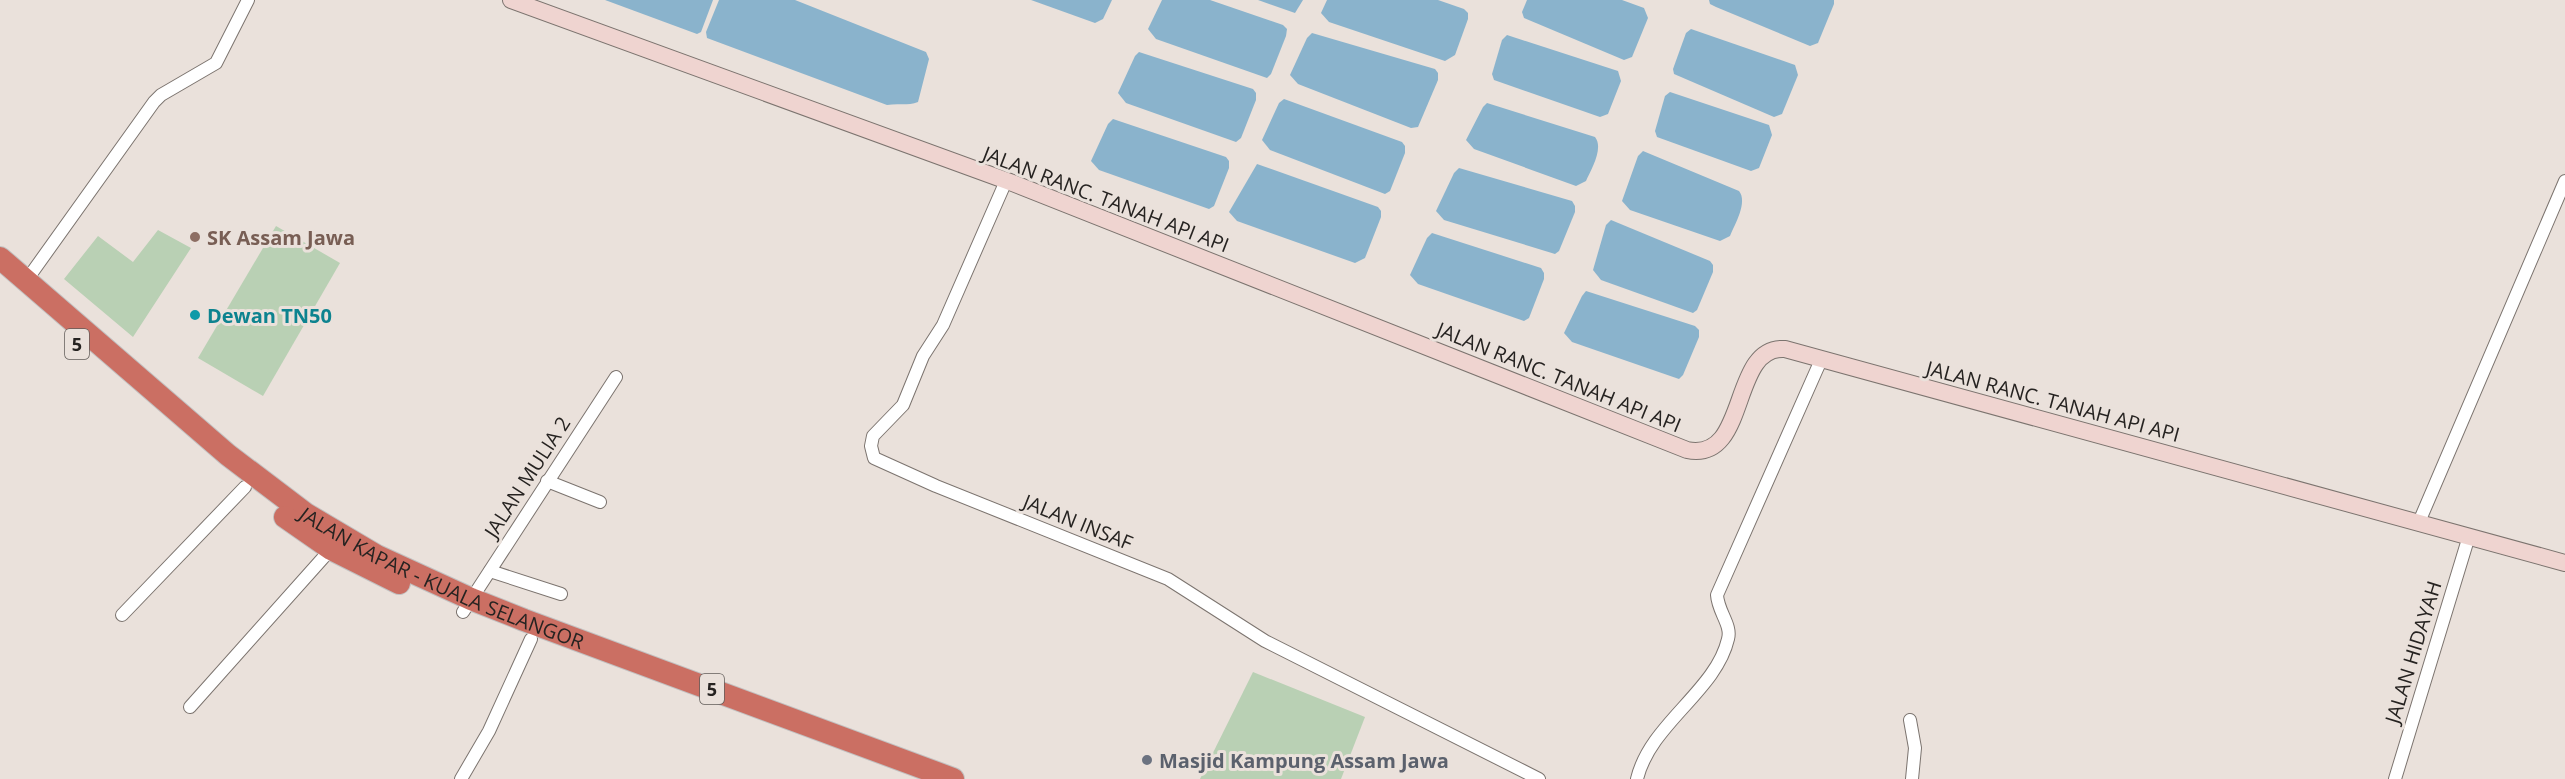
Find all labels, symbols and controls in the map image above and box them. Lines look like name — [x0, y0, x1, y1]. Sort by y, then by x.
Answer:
street label: JALAN RANC. TANAH API API — [977, 139, 1233, 258]
place label: SK Assam Jawa — [207, 224, 355, 251]
marker: SK Assam Jawa — [188, 230, 202, 244]
place label: Dewan TN50 — [207, 302, 332, 329]
marker: Dewan TN50 — [188, 308, 202, 322]
street label: JALAN RANC. TANAH API API — [1431, 315, 1685, 438]
road number: 5 — [65, 329, 89, 359]
street label: JALAN RANC. TANAH API API — [1921, 354, 2183, 448]
street label: JALAN MULIA 2 — [477, 411, 576, 544]
street label: JALAN INSAF — [1017, 487, 1137, 556]
street label: JALAN KAPAR - KUALA SELANGOR — [293, 499, 589, 655]
street label: JALAN HIDAYAH — [2378, 578, 2447, 728]
road number: 5 — [700, 674, 724, 704]
place label: Masjid Kampung Assam Jawa — [1159, 747, 1449, 774]
marker: Masjid Kampung Assam Jawa — [1140, 753, 1154, 767]

